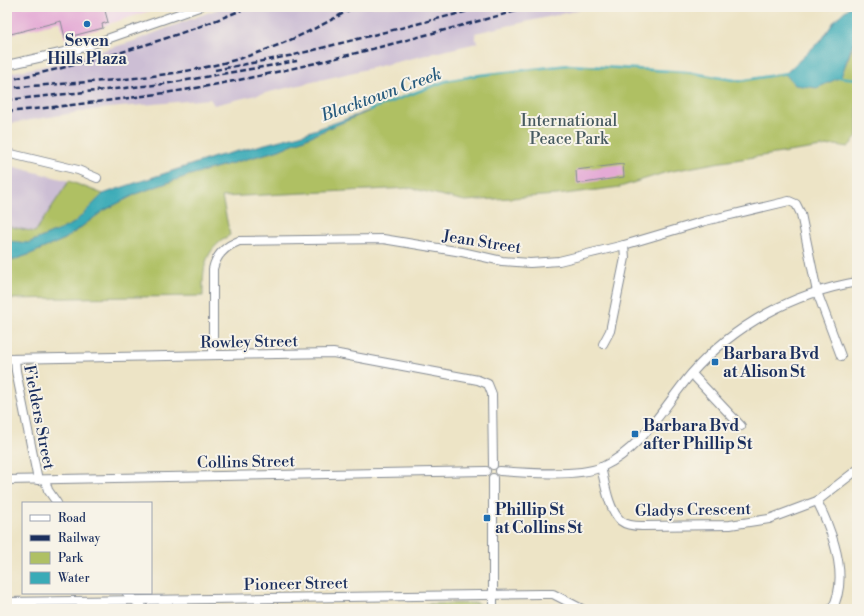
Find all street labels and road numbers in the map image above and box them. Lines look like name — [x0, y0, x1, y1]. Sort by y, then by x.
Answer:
street label: Jean Street — [440, 226, 523, 258]
street label: Rowley Street — [200, 331, 298, 353]
street label: Fielders Street — [19, 363, 59, 472]
street label: Collins Street — [197, 451, 296, 473]
street label: Gladys Crescent — [635, 499, 752, 521]
street label: Pioneer Street — [244, 573, 349, 595]

